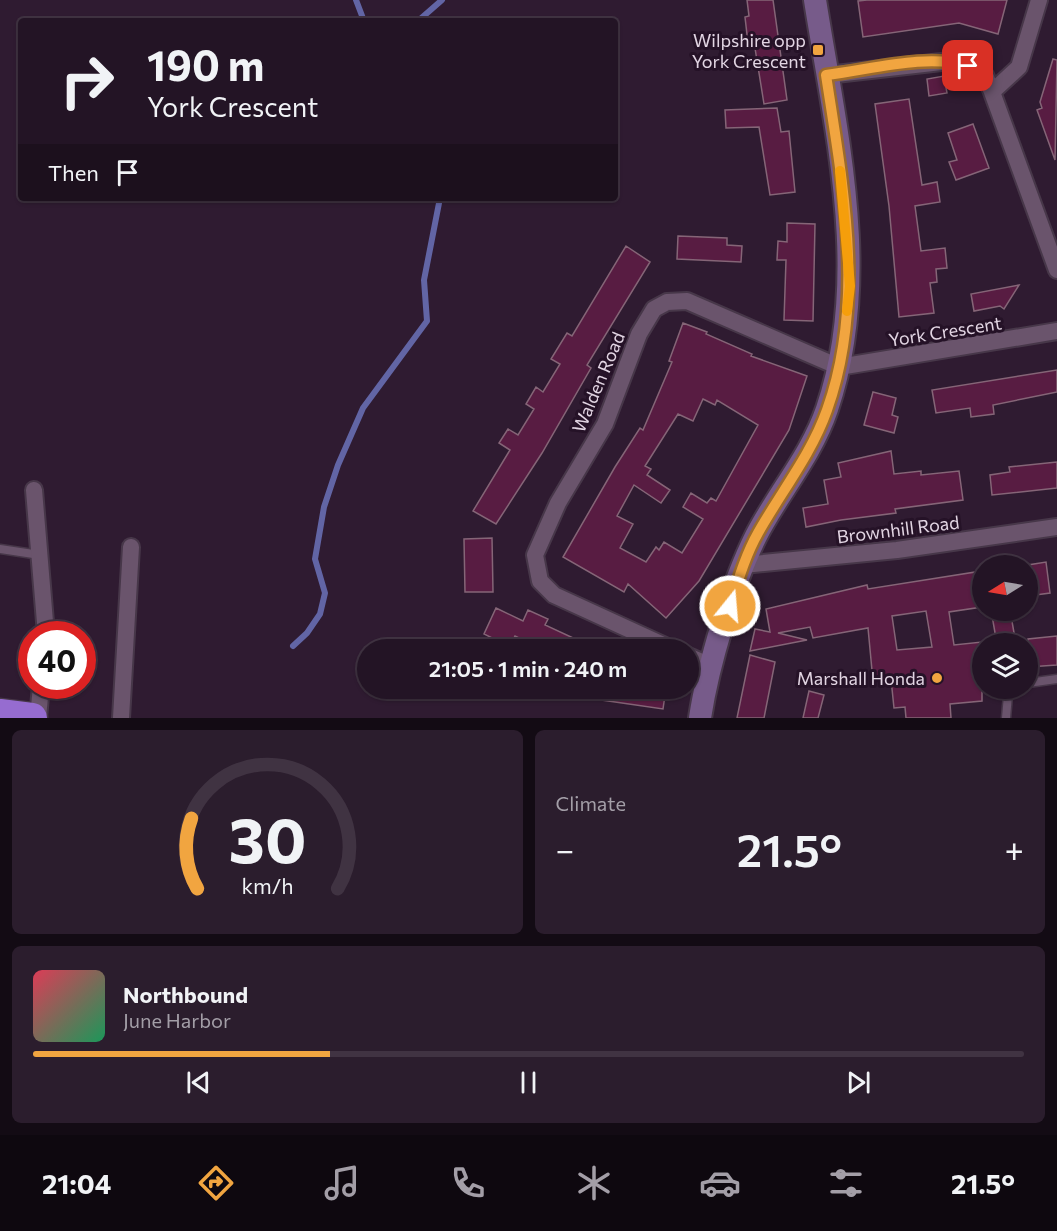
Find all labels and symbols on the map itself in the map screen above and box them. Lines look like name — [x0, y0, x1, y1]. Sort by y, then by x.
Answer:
place label: Wilpshire opp York Crescent — [692, 29, 806, 72]
pin — [942, 40, 993, 91]
marker: Wilpshire opp York Crescent — [811, 43, 825, 57]
street label: York Crescent — [887, 311, 1003, 351]
street label: Walden Road — [567, 328, 629, 436]
street label: Brownhill Road — [836, 511, 960, 547]
north arrow — [972, 555, 1038, 621]
position arrow — [698, 574, 762, 638]
speed limit sign: 40 — [18, 621, 96, 699]
place label: Marshall Honda — [797, 667, 925, 689]
marker: Marshall Honda — [930, 671, 944, 685]

